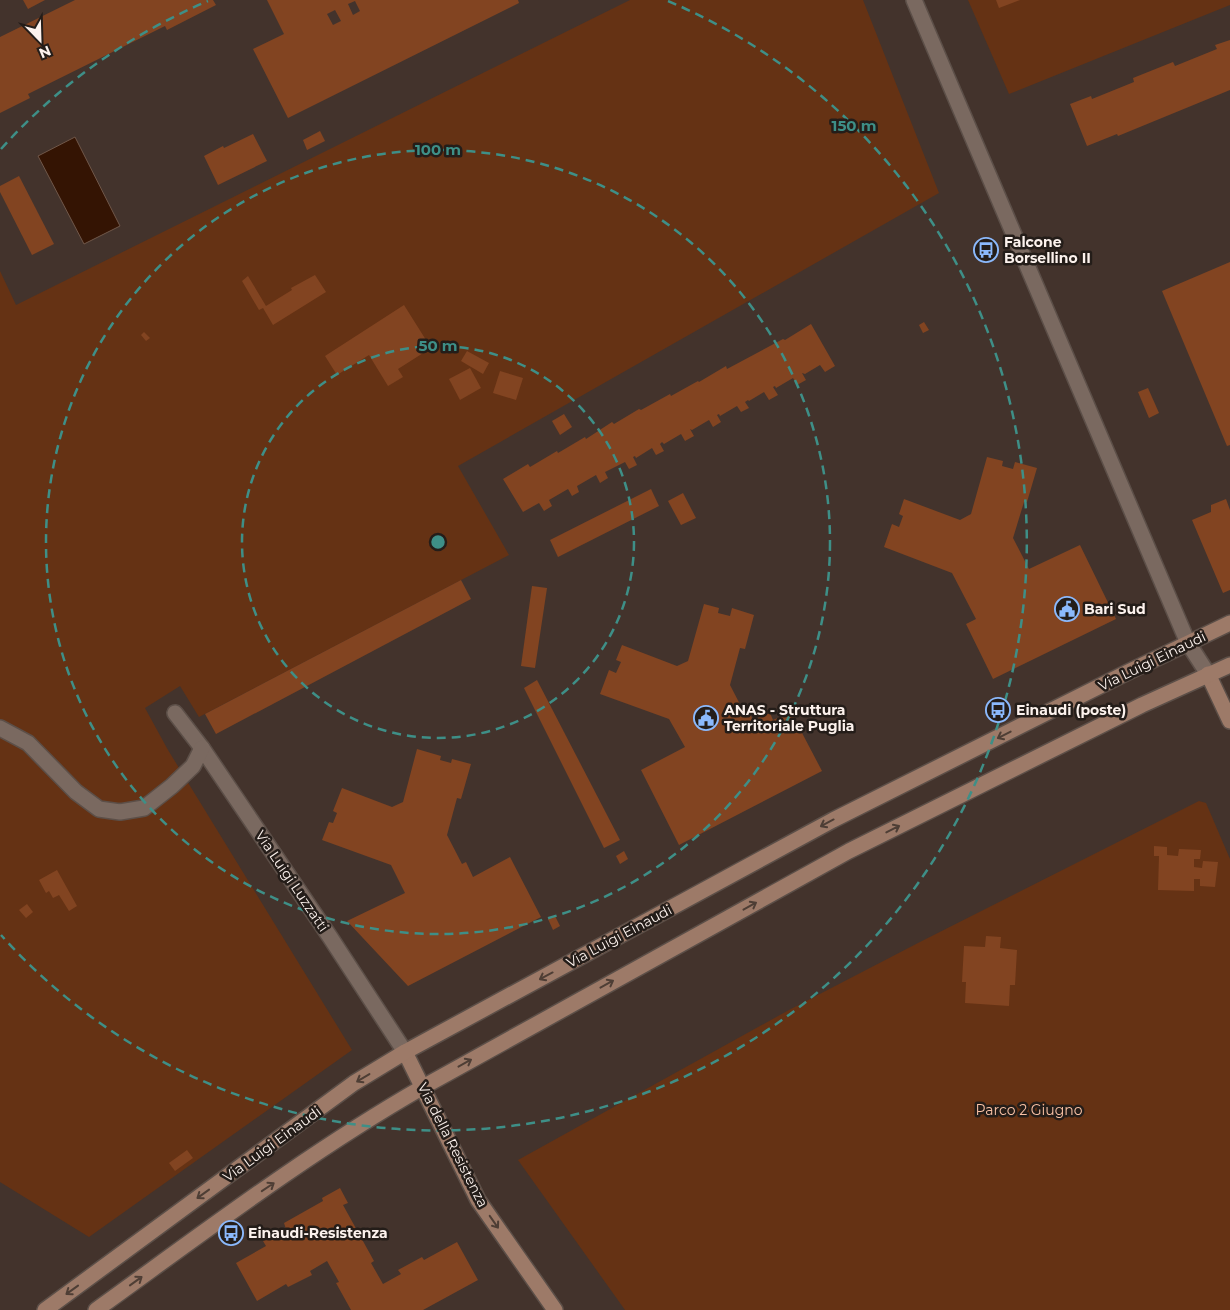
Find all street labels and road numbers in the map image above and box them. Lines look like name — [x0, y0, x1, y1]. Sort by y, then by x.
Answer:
street label: Via Luigi Einaudi — [1095, 627, 1209, 695]
street label: Via Luigi Luzzatti — [251, 827, 333, 935]
street label: Via Luigi Einaudi — [563, 901, 675, 971]
street label: Via della Resistenza — [414, 1080, 492, 1210]
street label: Via Luigi Einaudi — [219, 1102, 325, 1186]

